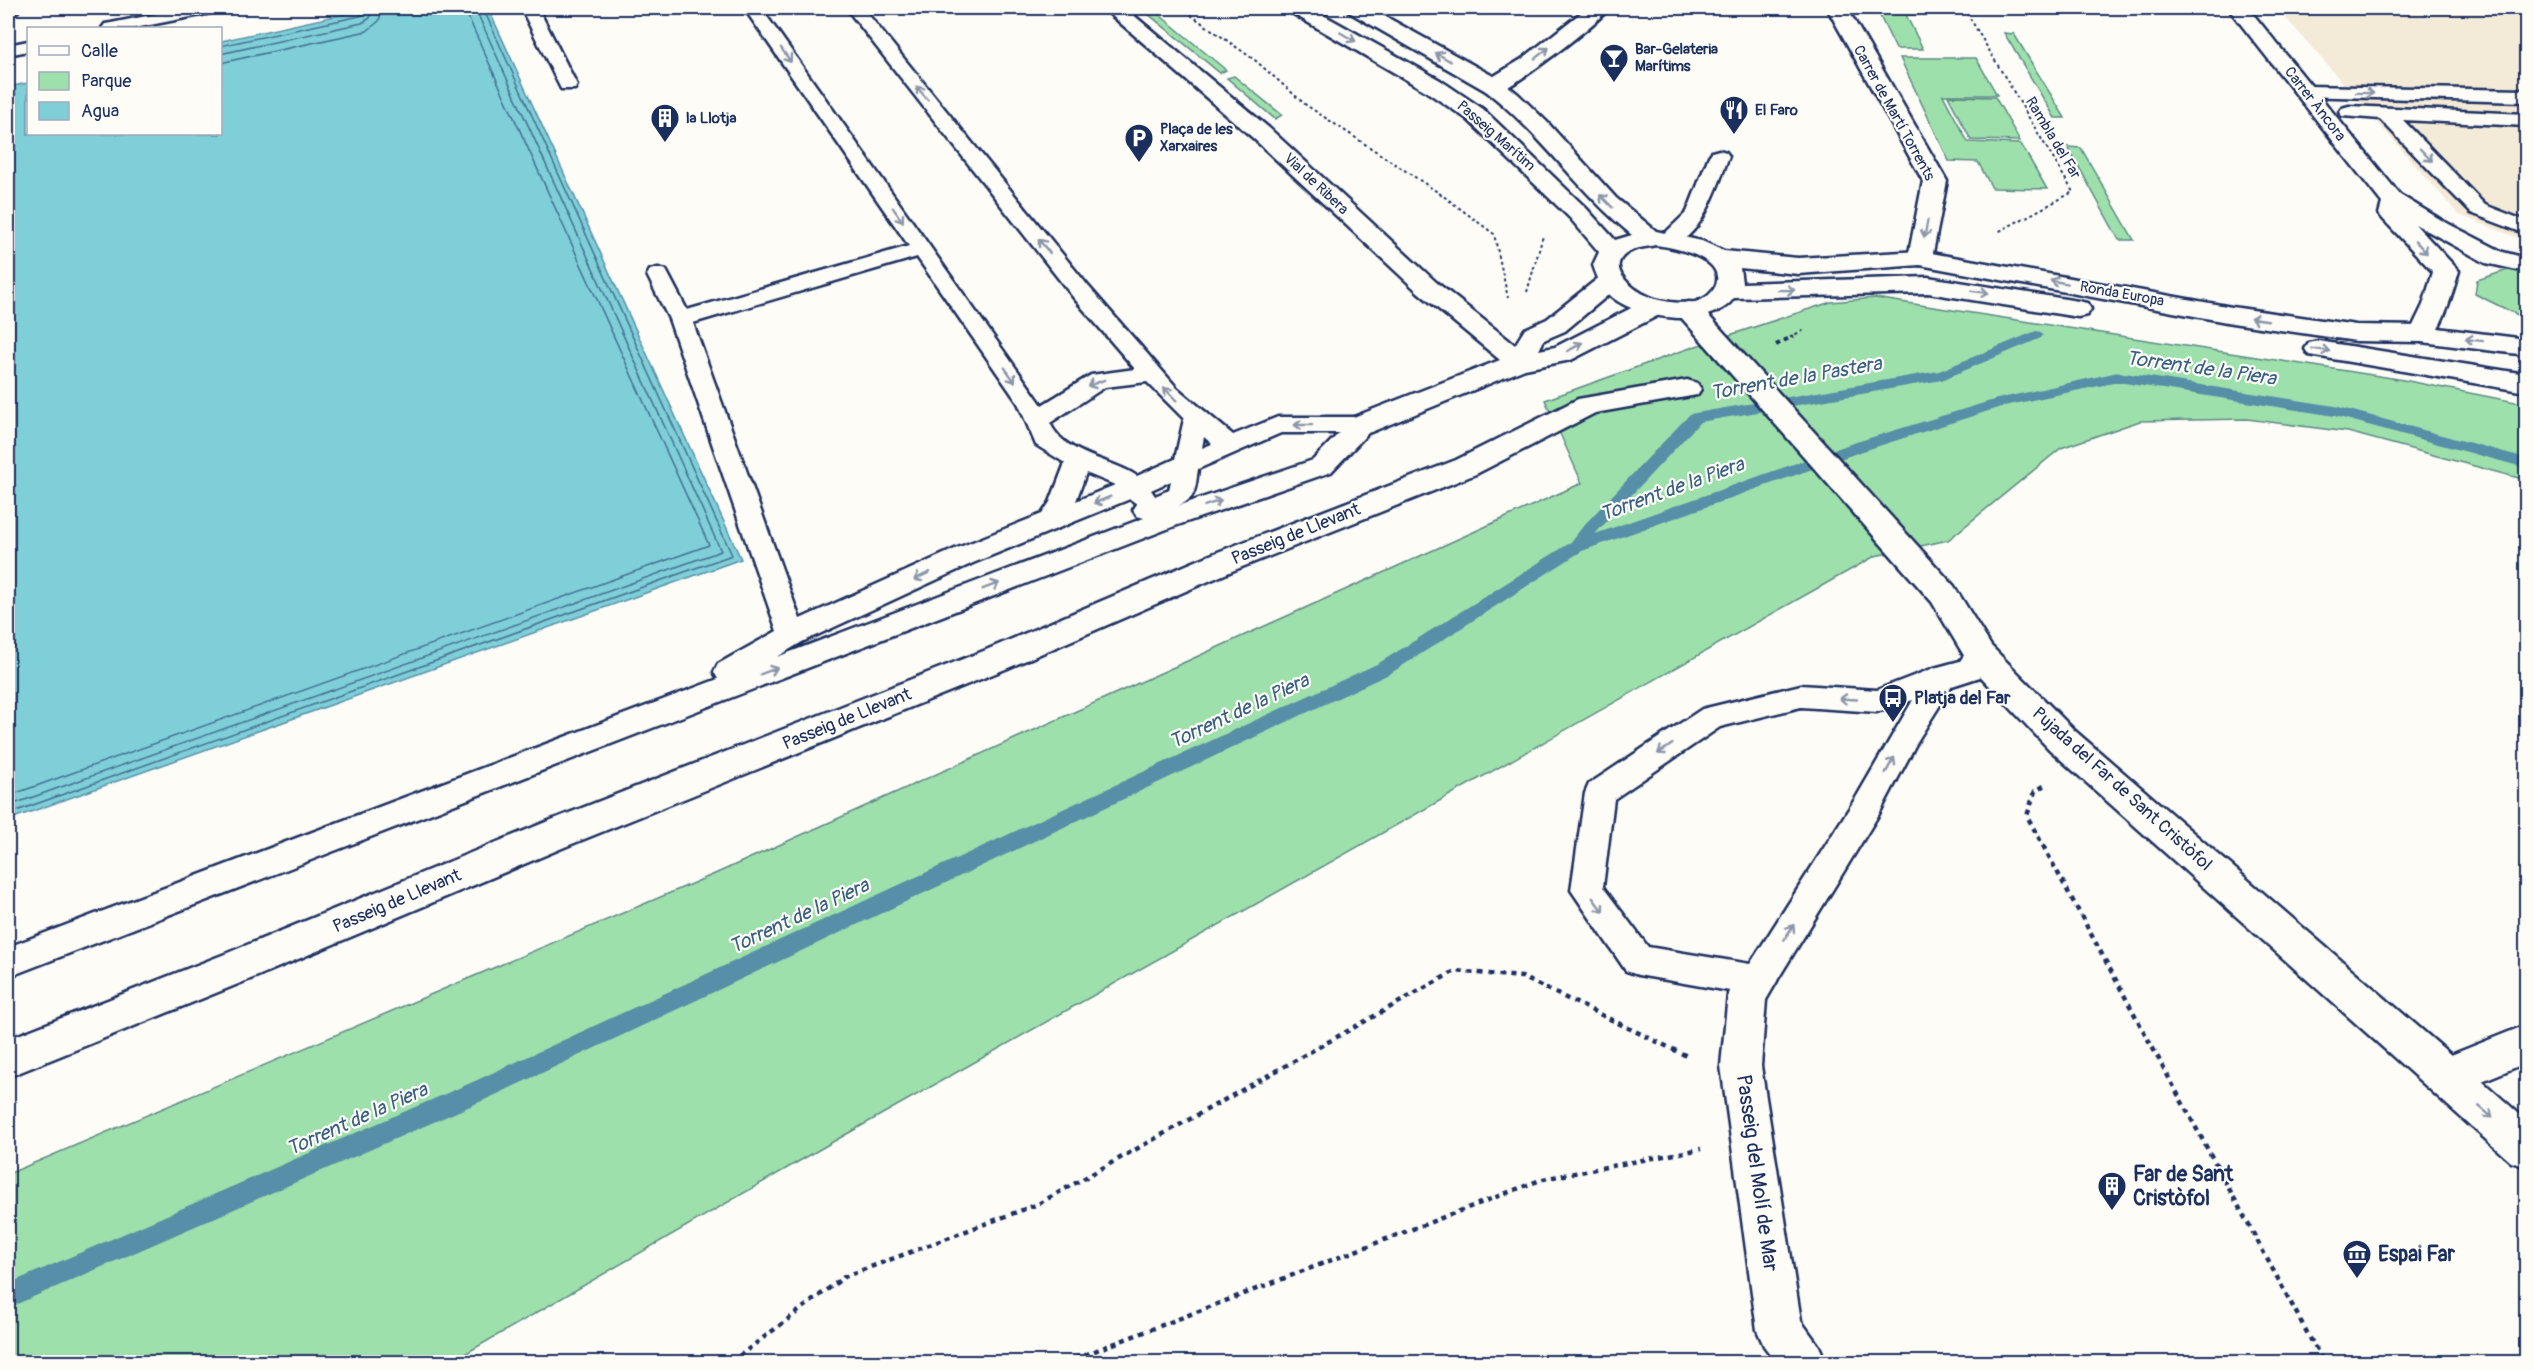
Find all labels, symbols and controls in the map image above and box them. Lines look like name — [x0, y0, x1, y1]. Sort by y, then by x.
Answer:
legend — [27, 27, 222, 135]
one-way arrow — [1339, 31, 1356, 43]
text: Calle — [81, 40, 118, 63]
place label: Bar-Gelateria Marítims — [1635, 40, 1718, 76]
bar icon: Bar-Gelateria Marítims — [1598, 42, 1630, 84]
street label: Carrer de Martí Torrents — [1849, 42, 1939, 184]
one-way arrow — [1534, 46, 1550, 59]
one-way arrow — [780, 47, 792, 63]
one-way arrow — [1435, 51, 1452, 63]
street label: Carrer Àncora — [2280, 63, 2350, 145]
text: Parque — [81, 70, 131, 93]
one-way arrow — [916, 85, 929, 101]
one-way arrow — [2354, 88, 2374, 99]
restaurant icon: El Faro — [1718, 94, 1750, 136]
street label: Rambla del Far — [2021, 94, 2085, 183]
street label: Passeig Marítim — [1453, 97, 1539, 175]
text: Agua — [81, 100, 119, 123]
place label: El Faro — [1755, 101, 1798, 120]
building icon: la Llotja — [649, 102, 681, 144]
place label: la Llotja — [686, 109, 736, 128]
place label: Plaça de les Xarxaires — [1160, 120, 1233, 156]
parking icon: Plaça de les Xarxaires — [1123, 122, 1155, 164]
one-way arrow — [2419, 148, 2433, 163]
street label: Vial de Ribera — [1280, 149, 1352, 219]
one-way arrow — [1599, 193, 1614, 208]
one-way arrow — [892, 207, 904, 223]
one-way arrow — [1920, 219, 1931, 238]
one-way arrow — [1037, 238, 1050, 254]
one-way arrow — [2414, 239, 2428, 254]
one-way arrow — [2050, 277, 2070, 288]
street label: Ronda Europa — [2078, 277, 2166, 311]
one-way arrow — [1775, 284, 1795, 296]
one-way arrow — [1970, 287, 1989, 298]
one-way arrow — [2250, 313, 2269, 324]
one-way arrow — [2465, 335, 2484, 346]
one-way arrow — [1566, 341, 1583, 353]
one-way arrow — [2311, 344, 2331, 355]
water label: Torrent de la Piera — [2124, 345, 2279, 391]
water label: Torrent de la Pastera — [1709, 350, 1885, 405]
one-way arrow — [1004, 366, 1016, 383]
one-way arrow — [1087, 378, 1105, 389]
one-way arrow — [1163, 386, 1178, 401]
one-way arrow — [1293, 419, 1313, 431]
water label: Torrent de la Piera — [1597, 451, 1749, 527]
one-way arrow — [1093, 496, 1112, 507]
one-way arrow — [1203, 497, 1222, 508]
street label: Passeig de Llevant — [1228, 497, 1365, 570]
one-way arrow — [913, 570, 931, 582]
one-way arrow — [981, 580, 999, 591]
one-way arrow — [759, 665, 778, 676]
water label: Torrent de la Piera — [1165, 667, 1314, 754]
street label: Passeig de Llevant — [779, 682, 916, 755]
bus stop icon: Platja del Far — [1877, 682, 1909, 724]
place label: Platja del Far — [1914, 687, 2011, 710]
one-way arrow — [1838, 693, 1858, 704]
street label: Pujada del Far de Sant Cristòfol — [2027, 702, 2217, 876]
one-way arrow — [1657, 743, 1674, 755]
one-way arrow — [1884, 757, 1896, 774]
street label: Passeig de Llevant — [329, 863, 465, 938]
water label: Torrent de la Piera — [725, 872, 874, 959]
one-way arrow — [1591, 897, 1604, 913]
one-way arrow — [1782, 923, 1795, 940]
street label: Passeig del Molí de Mar — [1730, 1073, 1784, 1274]
water label: Torrent de la Piera — [283, 1076, 433, 1161]
one-way arrow — [2478, 1105, 2493, 1119]
place label: Far de Sant Cristòfol — [2133, 1161, 2234, 1212]
building icon: Far de Sant Cristòfol — [2096, 1170, 2128, 1212]
museum icon: Espai Far — [2341, 1238, 2373, 1280]
place label: Espai Far — [2378, 1241, 2455, 1268]

